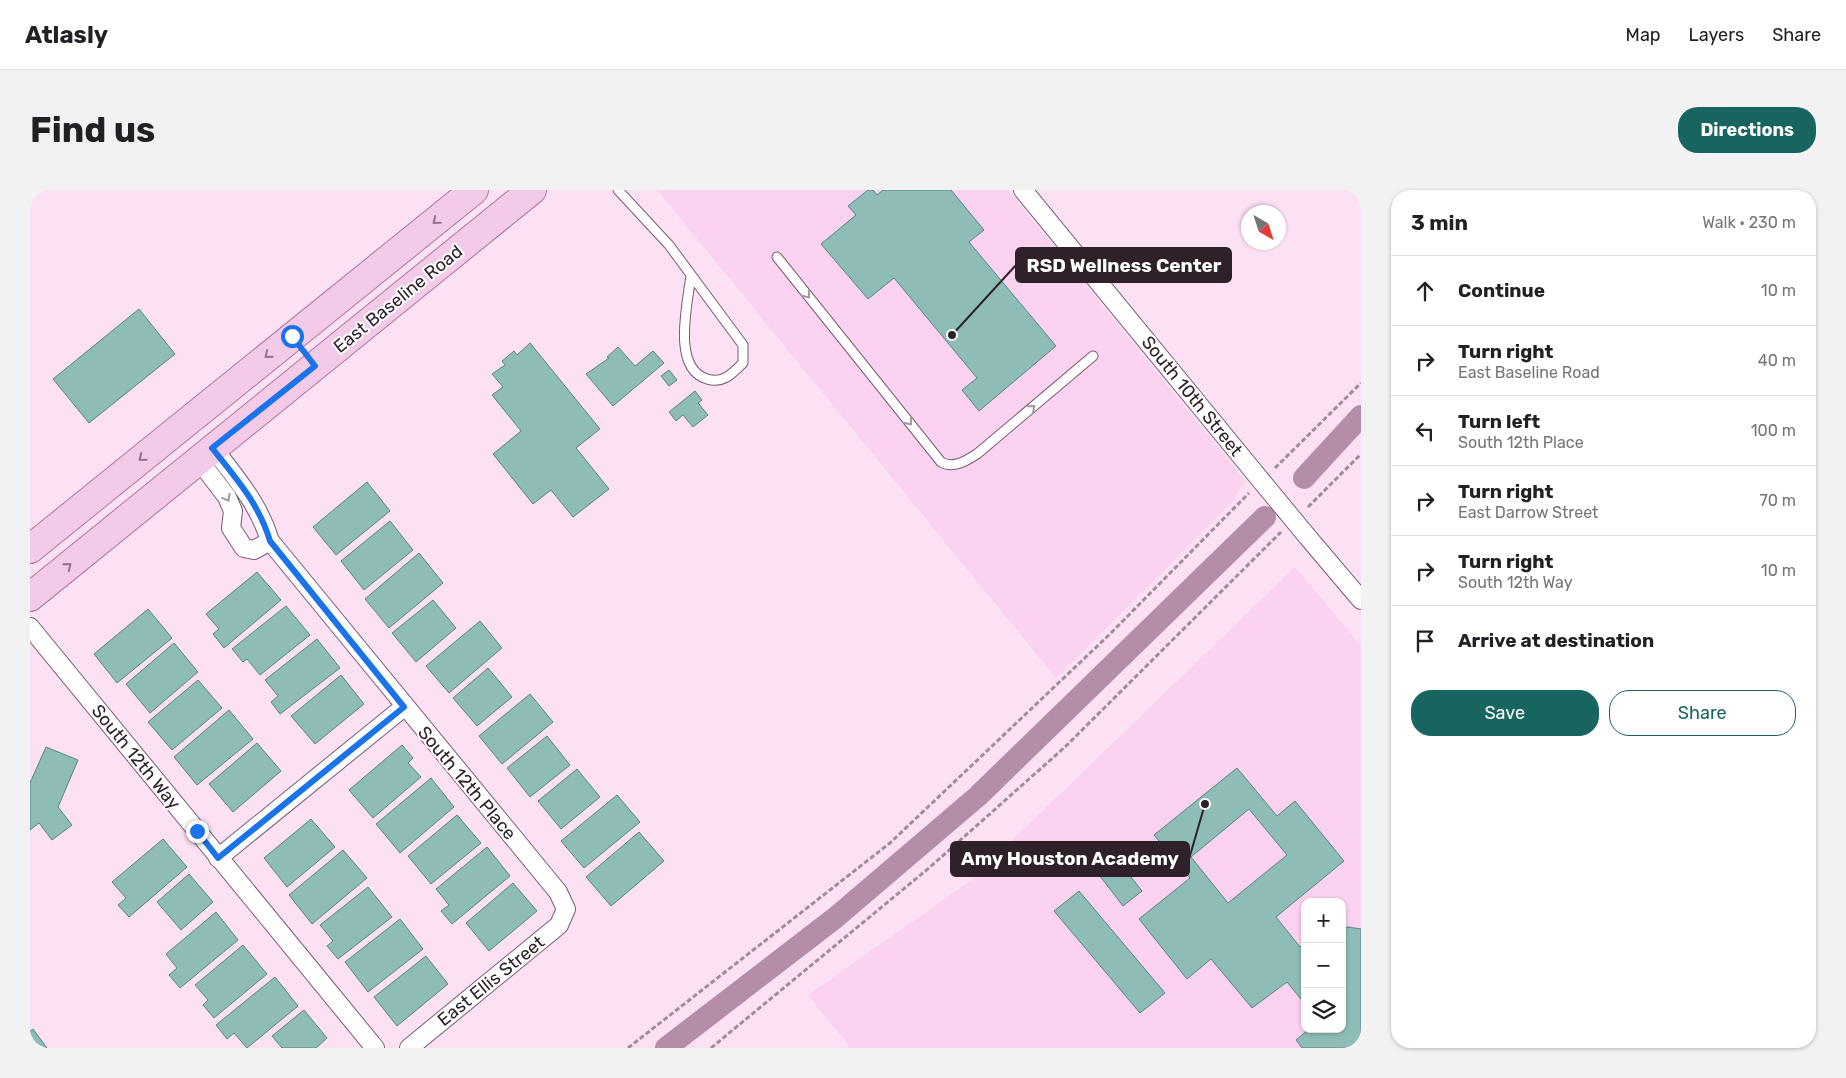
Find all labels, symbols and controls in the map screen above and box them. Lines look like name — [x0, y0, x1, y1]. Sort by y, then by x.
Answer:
text: Atlasly — [25, 21, 108, 49]
text: Map — [1626, 24, 1661, 46]
text: Layers — [1689, 24, 1744, 46]
text: Share — [1772, 24, 1821, 46]
button: Directions — [1678, 107, 1816, 153]
text: Find us — [30, 109, 155, 151]
north arrow — [1241, 205, 1286, 250]
text: 3 min — [1411, 210, 1468, 235]
text: Walk · 230 m — [1702, 213, 1796, 232]
one-way arrow — [433, 215, 442, 223]
street label: East Baseline Road — [329, 240, 467, 358]
callout: RSD Wellness Center — [1016, 248, 1231, 282]
text: RSD Wellness Center — [1027, 254, 1222, 277]
icon: ahead — [1411, 277, 1439, 305]
text: Continue — [1458, 279, 1545, 302]
text: 10 m — [1761, 281, 1796, 300]
one-way arrow — [802, 290, 811, 299]
route start — [281, 325, 304, 348]
street label: South 10th Street — [1137, 331, 1247, 461]
text: Turn right — [1458, 340, 1553, 363]
icon: right — [1411, 347, 1439, 375]
one-way arrow — [265, 350, 274, 358]
text: 40 m — [1758, 351, 1796, 370]
text: East Baseline Road — [1458, 363, 1600, 382]
one-way arrow — [1027, 404, 1036, 413]
text: Turn left — [1458, 410, 1540, 433]
one-way arrow — [904, 416, 912, 425]
icon: left — [1411, 417, 1439, 445]
text: 100 m — [1751, 421, 1796, 440]
text: South 12th Place — [1458, 433, 1584, 452]
one-way arrow — [139, 452, 148, 460]
text: Turn right — [1458, 480, 1553, 503]
icon: right — [1411, 487, 1439, 515]
text: 70 m — [1759, 491, 1796, 510]
one-way arrow — [220, 493, 230, 502]
text: East Darrow Street — [1458, 503, 1598, 522]
text: Turn right — [1458, 550, 1553, 573]
icon: right — [1411, 557, 1439, 585]
text: 10 m — [1761, 561, 1796, 580]
one-way arrow — [62, 562, 71, 571]
text: South 12th Way — [1458, 573, 1573, 592]
icon: arrive — [1411, 627, 1439, 655]
text: Arrive at destination — [1458, 629, 1654, 652]
button: Save — [1411, 690, 1599, 736]
button: Share — [1609, 690, 1796, 736]
street label: South 12th Way — [87, 700, 185, 814]
street label: South 12th Place — [413, 722, 521, 844]
route end — [186, 820, 209, 843]
callout: Amy Houston Academy — [951, 842, 1189, 876]
text: Amy Houston Academy — [961, 847, 1180, 870]
map controls — [1301, 898, 1346, 1033]
button: + — [1301, 898, 1346, 943]
street label: East Ellis Street — [433, 931, 549, 1031]
button: − — [1301, 943, 1346, 988]
button: layers — [1301, 988, 1346, 1033]

